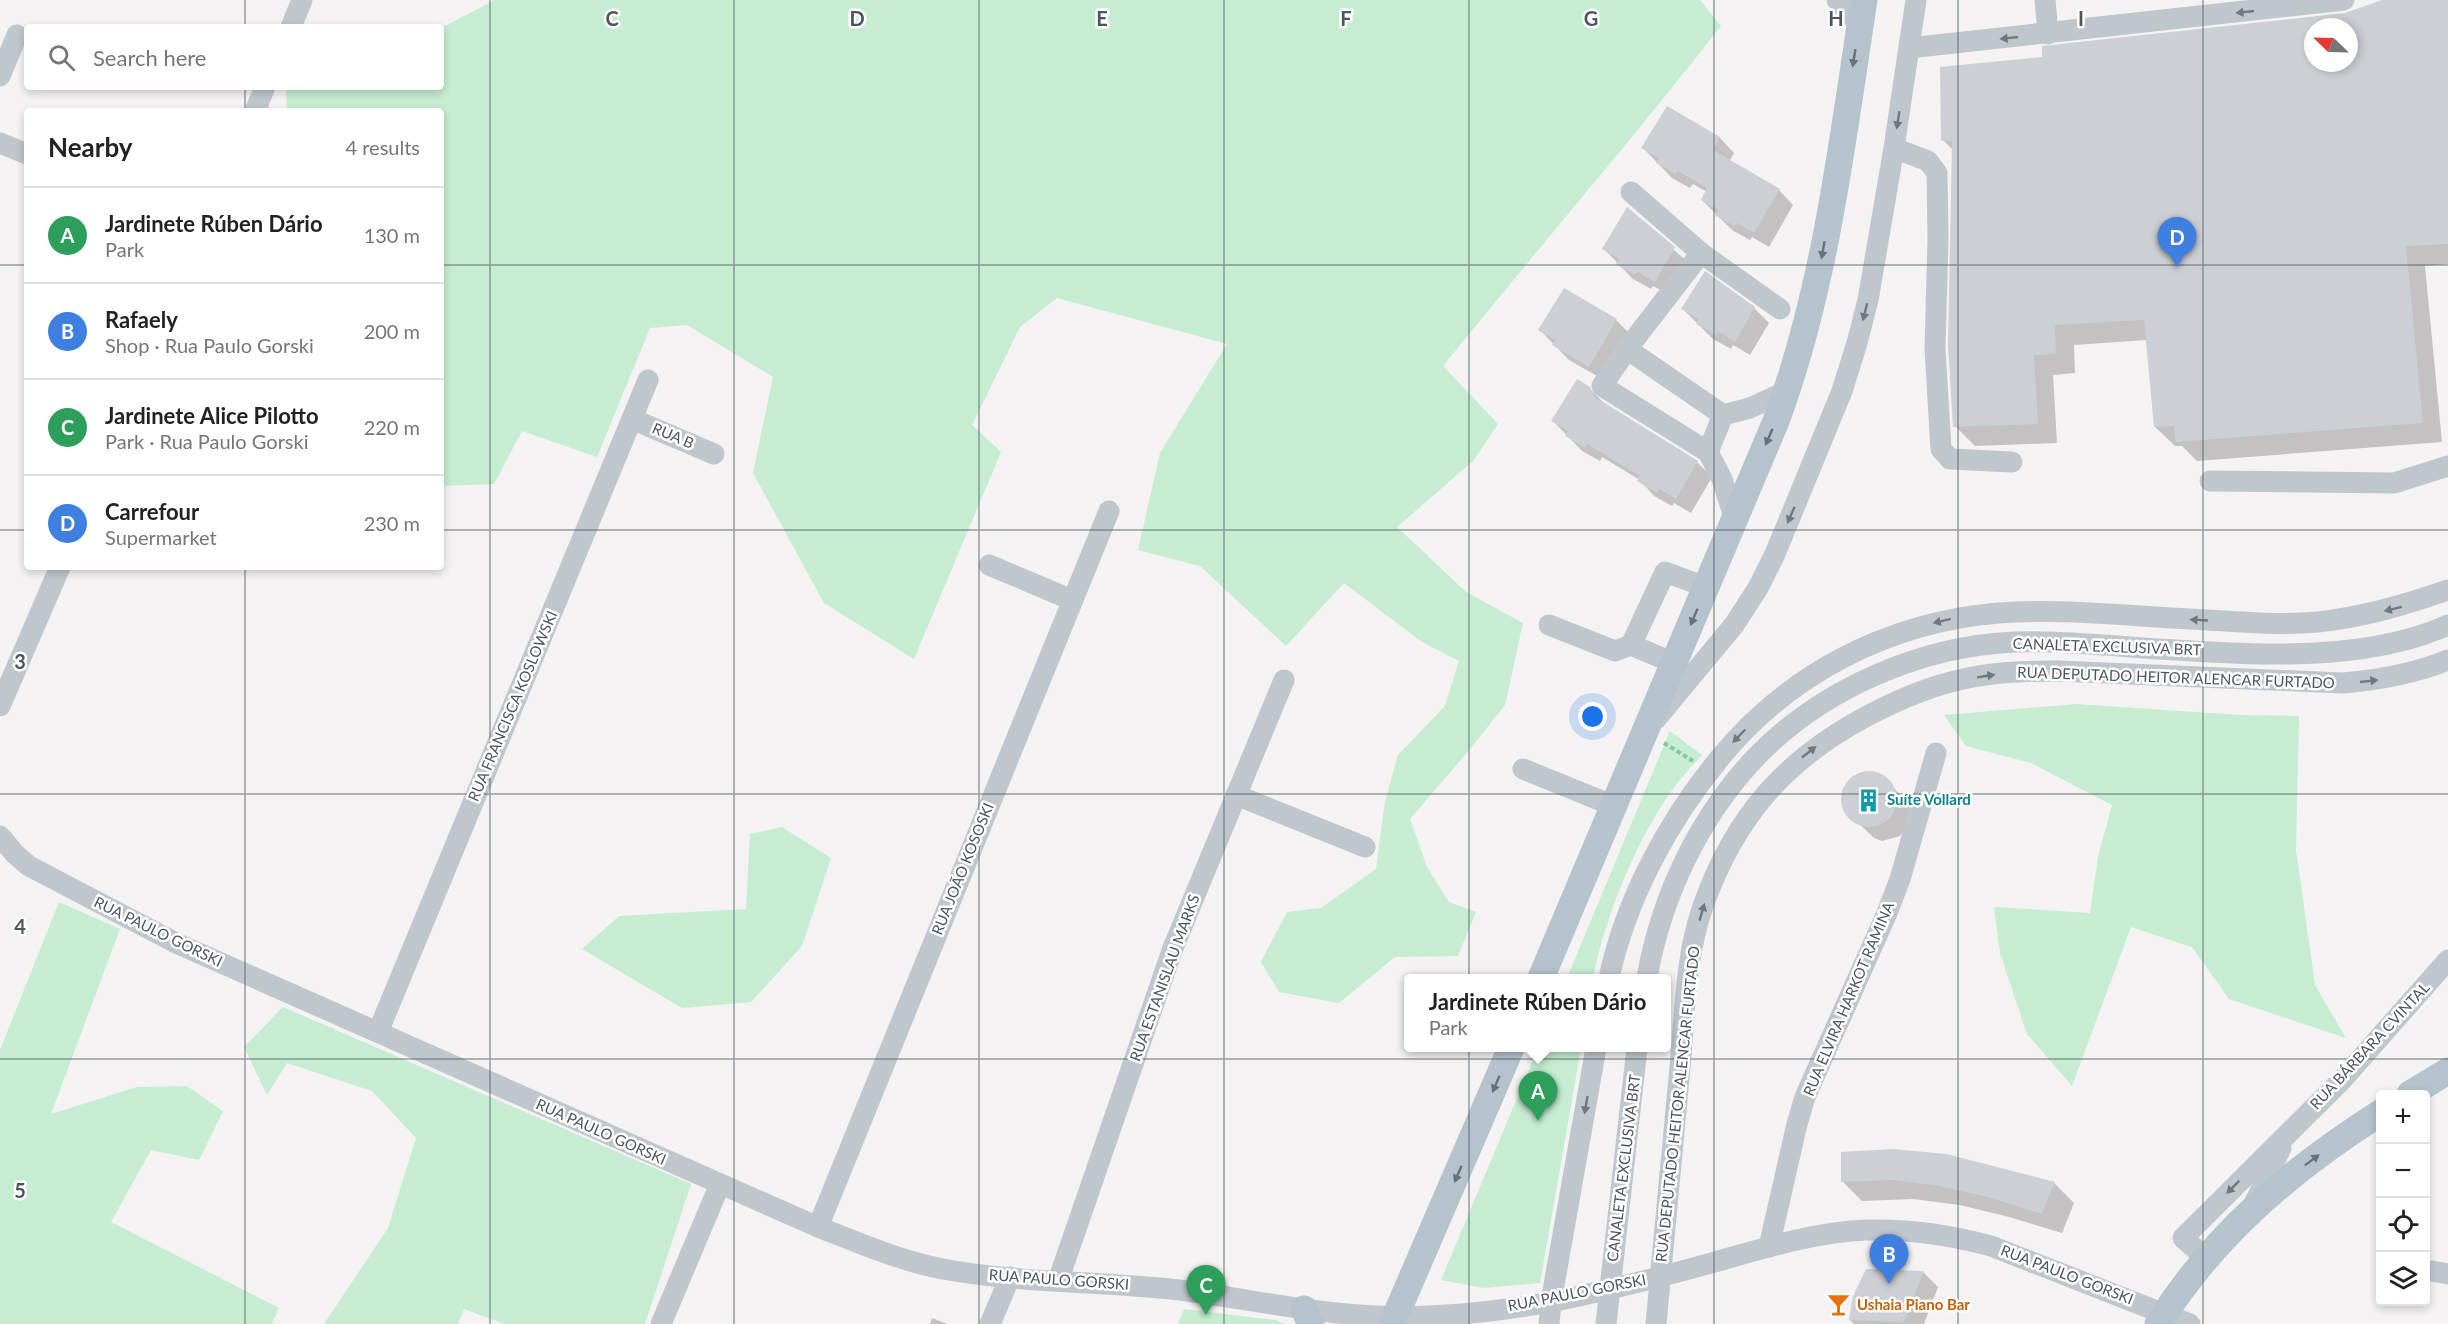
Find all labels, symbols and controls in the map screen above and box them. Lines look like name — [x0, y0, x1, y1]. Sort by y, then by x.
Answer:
text: C — [605, 6, 619, 30]
text: D — [849, 6, 865, 30]
text: E — [1096, 6, 1108, 30]
text: F — [1340, 6, 1352, 30]
text: G — [1584, 6, 1598, 30]
text: H — [1828, 6, 1844, 30]
text: I — [2078, 6, 2084, 30]
one-way arrow — [2235, 7, 2254, 17]
north arrow — [2304, 18, 2358, 72]
search box — [24, 24, 444, 90]
one-way arrow — [1999, 33, 2018, 43]
icon: search — [45, 41, 78, 74]
text: Search here — [93, 44, 206, 71]
one-way arrow — [1850, 48, 1859, 67]
one-way arrow — [1894, 111, 1903, 130]
text: Nearby — [48, 131, 133, 163]
text: 4 results — [345, 135, 420, 159]
text: Jardinete Rúben Dário — [105, 210, 323, 237]
pin: D — [2158, 218, 2196, 267]
text: A — [61, 223, 74, 247]
text: 130 m — [364, 223, 420, 247]
text: Park — [105, 237, 144, 261]
one-way arrow — [1818, 241, 1827, 260]
one-way arrow — [1859, 303, 1869, 321]
text: Rafaely — [105, 306, 178, 333]
text: B — [61, 319, 74, 343]
text: 200 m — [364, 319, 420, 343]
text: Shop · Rua Paulo Gorski — [105, 333, 314, 357]
text: Jardinete Alice Pilotto — [105, 402, 319, 429]
text: C — [61, 415, 74, 439]
text: 220 m — [364, 415, 420, 439]
street label: RUA B — [650, 418, 697, 452]
one-way arrow — [1764, 428, 1773, 446]
text: Park · Rua Paulo Gorski — [105, 429, 308, 453]
text: Carrefour — [105, 498, 199, 525]
one-way arrow — [1786, 506, 1795, 524]
text: D — [60, 511, 75, 535]
text: 230 m — [364, 511, 420, 535]
text: Supermarket — [105, 525, 217, 549]
one-way arrow — [2384, 604, 2402, 614]
street label: RUA FRANCISCA KOSLOWSKI — [464, 608, 560, 804]
one-way arrow — [1689, 608, 1698, 626]
one-way arrow — [2190, 615, 2209, 624]
one-way arrow — [1933, 617, 1951, 627]
street label: CANALETA EXCLUSIVA BRT — [2012, 634, 2202, 658]
text: 3 — [14, 649, 26, 673]
street label: RUA DEPUTADO HEITOR ALENCAR FURTADO — [2017, 662, 2335, 692]
one-way arrow — [1977, 671, 1996, 680]
one-way arrow — [2360, 676, 2379, 685]
your location — [1578, 702, 1607, 731]
one-way arrow — [1732, 728, 1746, 743]
one-way arrow — [1801, 746, 1817, 759]
building icon: Suíte Vollard — [1856, 787, 1882, 813]
place label: Suíte Vollard — [1887, 790, 1971, 808]
street label: RUA JOÃO KOSOSKI — [927, 800, 997, 937]
street label: RUA PAULO GORSKI — [91, 892, 226, 970]
street label: RUA ESTANISLAU MARKS — [1125, 892, 1203, 1064]
street label: RUA ELVIRA HARKOT RAMINA — [1799, 898, 1898, 1098]
one-way arrow — [1698, 902, 1707, 920]
text: 4 — [14, 914, 26, 938]
street label: RUA DEPUTADO HEITOR ALENCAR FURTADO — [1651, 945, 1703, 1263]
popup — [1404, 974, 1671, 1052]
street label: RUA BÁRBARA CVINTAL — [2306, 978, 2433, 1112]
text: Jardinete Rúben Dário — [1429, 988, 1646, 1015]
text: Park — [1429, 1015, 1468, 1039]
pin: A — [1518, 1072, 1558, 1121]
street label: CANALETA EXCLUSIVA BRT — [1603, 1073, 1643, 1263]
one-way arrow — [1491, 1075, 1500, 1093]
map controls — [2376, 1090, 2430, 1306]
button: + — [2376, 1090, 2430, 1144]
street label: RUA PAULO GORSKI — [534, 1094, 669, 1168]
one-way arrow — [1581, 1096, 1590, 1115]
button: − — [2376, 1144, 2430, 1198]
one-way arrow — [2304, 1154, 2319, 1166]
one-way arrow — [1452, 1165, 1462, 1183]
text: 5 — [14, 1178, 26, 1202]
one-way arrow — [2227, 1180, 2241, 1194]
button: locate — [2376, 1198, 2430, 1252]
pin: B — [1870, 1234, 1908, 1284]
street label: RUA PAULO GORSKI — [1999, 1240, 2136, 1308]
button: layers — [2376, 1252, 2430, 1306]
street label: RUA PAULO GORSKI — [988, 1265, 1130, 1293]
pin: C — [1186, 1266, 1226, 1315]
street label: RUA PAULO GORSKI — [1506, 1270, 1647, 1314]
bar icon: Ushaia Piano Bar — [1826, 1292, 1852, 1318]
place label: Ushaia Piano Bar — [1857, 1295, 1970, 1313]

